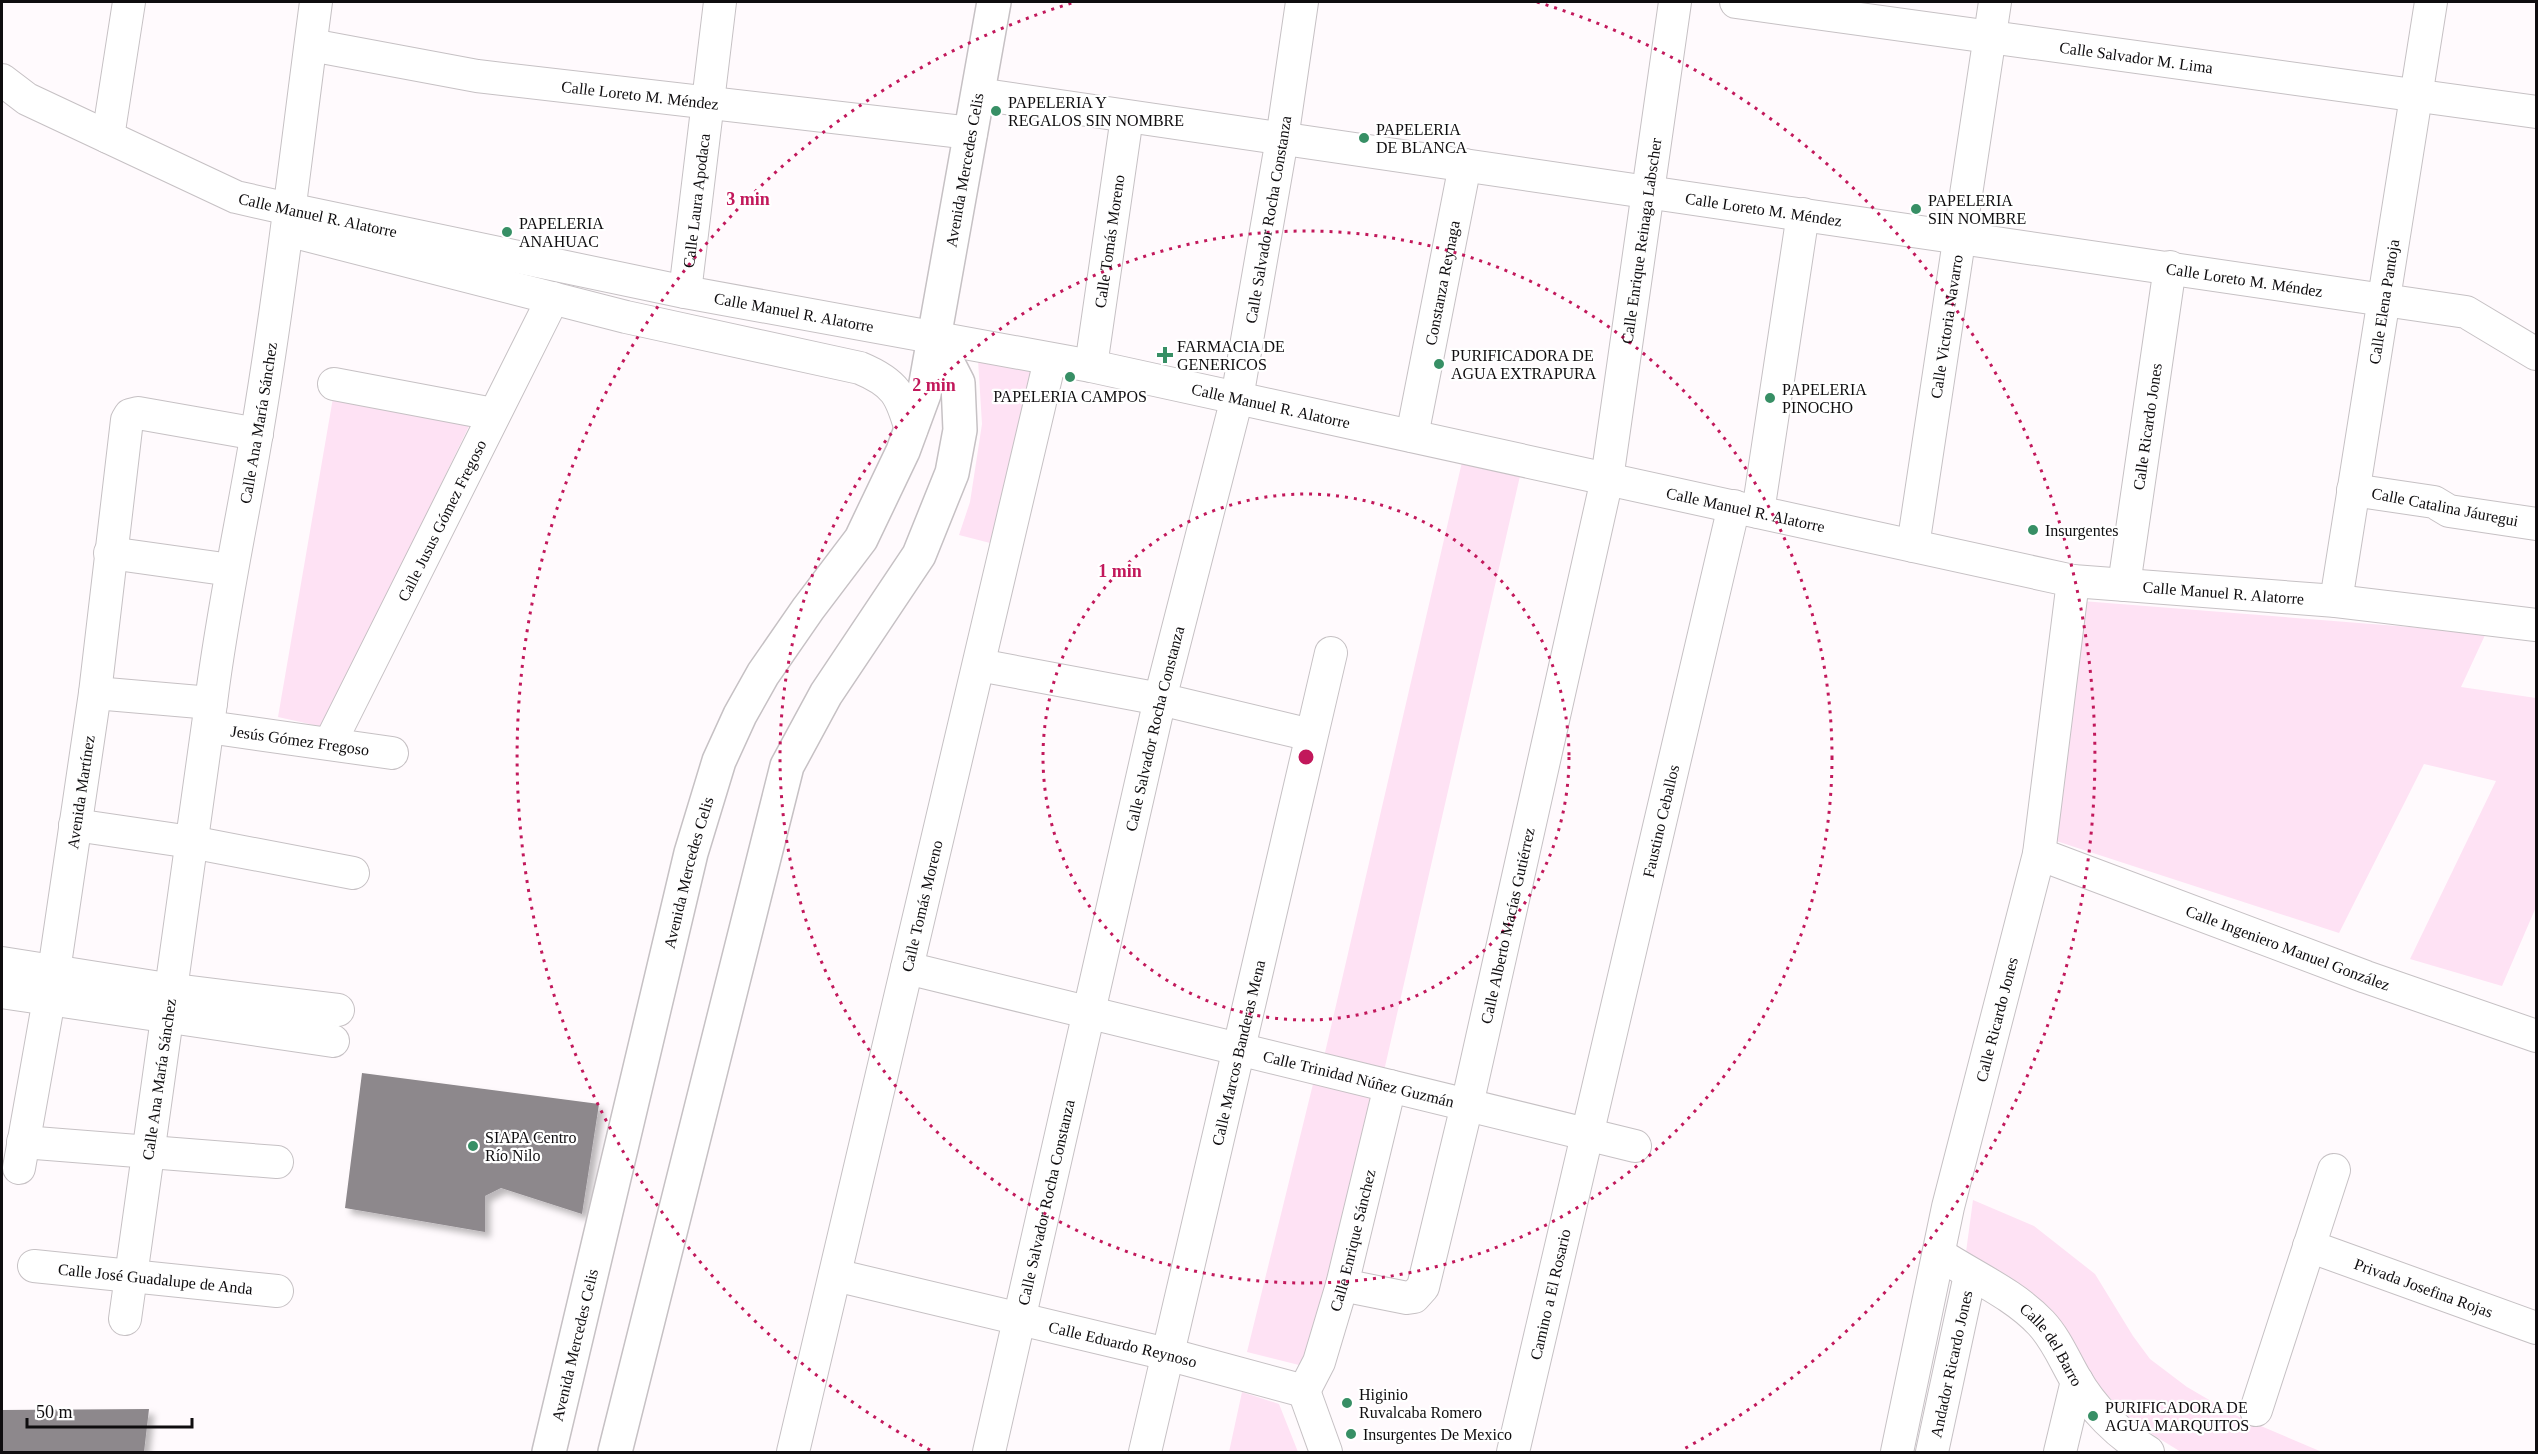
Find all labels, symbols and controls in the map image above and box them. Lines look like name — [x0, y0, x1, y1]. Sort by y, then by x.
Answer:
street label: Calle Salvador M. Lima — [2058, 38, 2214, 76]
street label: Calle Loreto M. Méndez — [560, 77, 720, 112]
street label: Avenida Mercedes Celis — [942, 92, 986, 248]
place label: PAPELERIA Y REGALOS SIN NOMBRE — [1008, 94, 1184, 129]
marker: PAPELERIA Y REGALOS SIN NOMBRE — [989, 104, 1003, 118]
street label: Calle Salvador Rocha Constanza — [1242, 115, 1294, 325]
place label: PAPELERIA DE BLANCA — [1376, 121, 1468, 156]
marker: PAPELERIA DE BLANCA — [1357, 131, 1371, 145]
street label: Calle Laura Apodaca — [679, 133, 713, 269]
street label: Calle Enrique Reinaga Labscher — [1618, 136, 1664, 345]
street label: Calle Tomás Moreno — [1091, 173, 1127, 309]
street label: Calle Manuel R. Alatorre — [237, 189, 399, 240]
text: 3 min — [726, 189, 770, 209]
street label: Calle Loreto M. Méndez — [1684, 189, 1843, 229]
place label: PAPELERIA SIN NOMBRE — [1928, 192, 2026, 227]
marker: PAPELERIA SIN NOMBRE — [1909, 202, 1923, 216]
place label: PAPELERIA ANAHUAC — [519, 215, 604, 250]
street label: Constanza Reynaga — [1421, 219, 1462, 347]
marker: PAPELERIA ANAHUAC — [500, 225, 514, 239]
street label: Calle Elena Pantoja — [2365, 238, 2402, 365]
street label: Calle Victoria Navarro — [1927, 253, 1965, 400]
street label: Calle Loreto M. Méndez — [2165, 260, 2324, 299]
street label: Calle Manuel R. Alatorre — [713, 289, 875, 335]
place label: FARMACIA DE GENERICOS — [1177, 338, 1285, 373]
street label: Calle Ana María Sánchez — [236, 341, 279, 505]
place label: PURIFICADORA DE AGUA EXTRAPURA — [1451, 347, 1597, 382]
marker: FARMACIA DE GENERICOS — [1158, 348, 1172, 362]
marker: PURIFICADORA DE AGUA EXTRAPURA — [1432, 357, 1446, 371]
street label: Calle Ricardo Jones — [2129, 362, 2164, 491]
marker: PAPELERIA CAMPOS — [1063, 370, 1077, 384]
text: 2 min — [912, 375, 956, 395]
street label: Calle Manuel R. Alatorre — [1190, 380, 1352, 431]
place label: PAPELERIA PINOCHO — [1782, 381, 1867, 416]
place label: PAPELERIA CAMPOS — [993, 388, 1147, 405]
marker: PAPELERIA PINOCHO — [1763, 391, 1777, 405]
street label: Calle Jusus Gómez Fregoso — [394, 437, 489, 604]
street label: Calle Manuel R. Alatorre — [1665, 484, 1826, 535]
street label: Calle Catalina Jáuregui — [2370, 484, 2520, 531]
place label: Insurgentes — [2045, 522, 2118, 540]
marker: Insurgentes — [2026, 523, 2040, 537]
text: 1 min — [1098, 561, 1142, 581]
street label: Calle Manuel R. Alatorre — [2142, 578, 2305, 607]
street label: Calle Salvador Rocha Constanza — [1122, 624, 1187, 833]
street label: Jesús Gómez Fregoso — [230, 722, 370, 758]
street label: Avenida Martínez — [64, 734, 97, 850]
centre of rings — [1296, 747, 1316, 767]
street label: Faustino Ceballos — [1639, 763, 1682, 879]
street label: Avenida Mercedes Celis — [660, 795, 716, 950]
street label: Calle Alberto Macías Gutiérrez — [1477, 826, 1537, 1025]
street label: Calle Tomás Moreno — [898, 838, 945, 973]
street label: Calle Ingeniero Manuel González — [2184, 902, 2392, 993]
street label: Calle Ricardo Jones — [1972, 955, 2021, 1084]
street label: Calle Marcos Banderas Mena — [1208, 958, 1268, 1147]
street label: Calle Ana María Sánchez — [139, 997, 179, 1161]
street label: Calle Trinidad Núñez Guzmán — [1261, 1047, 1456, 1110]
street label: Calle Salvador Rocha Constanza — [1014, 1098, 1077, 1307]
place label: SIAPA Centro Río Nilo — [485, 1129, 576, 1164]
marker: SIAPA Centro Río Nilo — [466, 1139, 480, 1153]
street label: Calle Enrique Sánchez — [1326, 1167, 1378, 1313]
street label: Camino a El Rosario — [1526, 1227, 1573, 1361]
street label: Privada Josefina Rojas — [2352, 1255, 2495, 1320]
street label: Calle José Guadalupe de Anda — [57, 1260, 254, 1297]
street label: Avenida Mercedes Celis — [548, 1267, 601, 1423]
street label: Andador Ricardo Jones — [1927, 1289, 1975, 1439]
street label: Calle del Barro — [2017, 1299, 2086, 1389]
street label: Calle Eduardo Reynoso — [1047, 1318, 1199, 1370]
place label: Higinio Ruvalcaba Romero — [1359, 1386, 1482, 1421]
scale bar — [27, 1391, 192, 1429]
marker: Higinio Ruvalcaba Romero — [1340, 1396, 1354, 1410]
place label: PURIFICADORA DE AGUA MARQUITOS — [2105, 1399, 2249, 1434]
text: 50 m — [36, 1402, 73, 1422]
marker: PURIFICADORA DE AGUA MARQUITOS — [2086, 1409, 2100, 1423]
place label: Insurgentes De Mexico — [1363, 1426, 1512, 1444]
marker: Insurgentes De Mexico — [1344, 1427, 1358, 1441]

